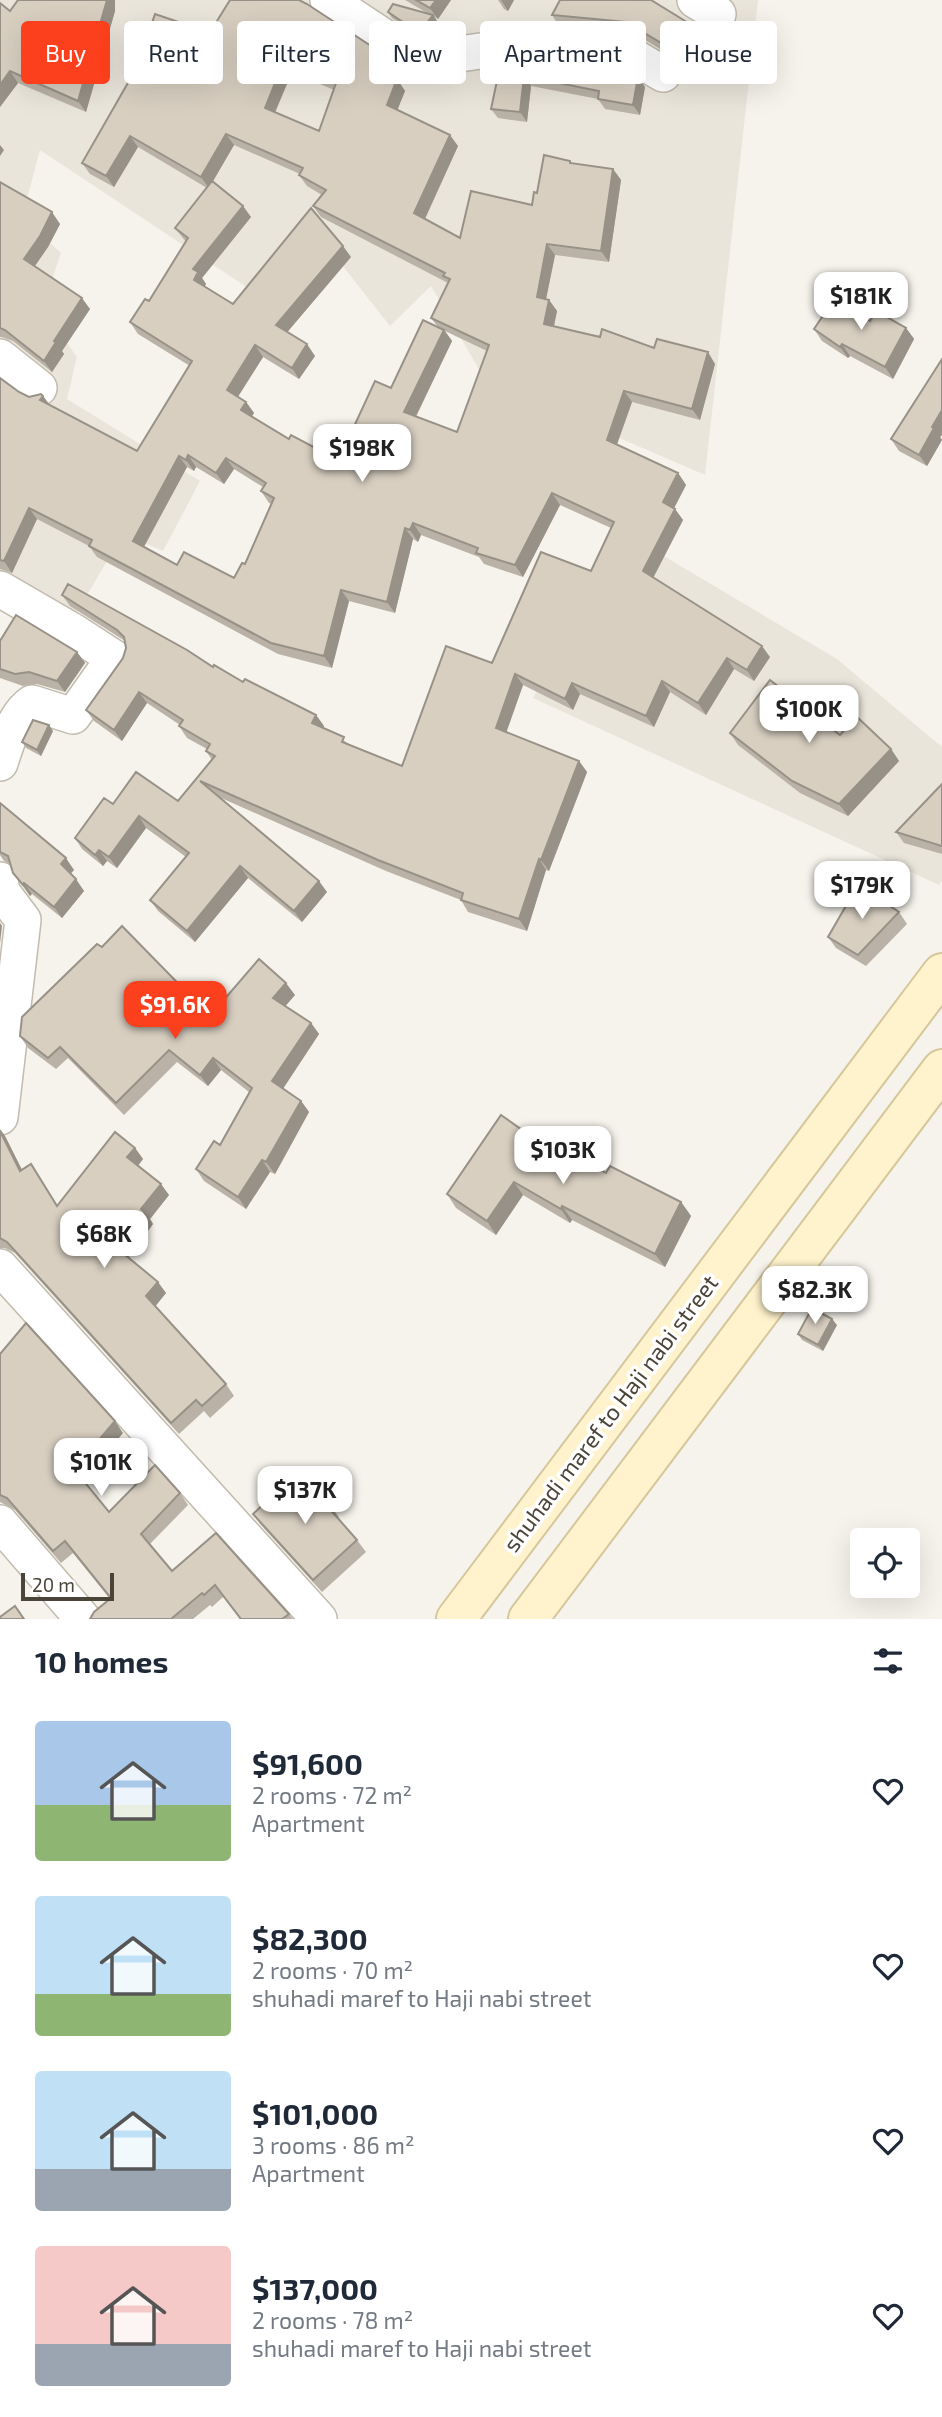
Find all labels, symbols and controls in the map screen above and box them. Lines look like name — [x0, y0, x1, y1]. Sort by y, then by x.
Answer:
chip: Buy — [21, 21, 110, 84]
chip: Rent — [124, 21, 223, 84]
chip: Filters — [237, 21, 355, 84]
chip: New — [369, 21, 466, 84]
chip: Apartment — [480, 21, 646, 84]
chip: House — [660, 21, 777, 84]
pin: $181K — [812, 272, 910, 332]
text: $181K — [830, 281, 892, 309]
pin: $198K — [313, 424, 411, 484]
text: $198K — [329, 433, 395, 461]
pin: $100K — [760, 686, 858, 745]
text: $100K — [776, 694, 842, 722]
pin: $179K — [813, 862, 911, 921]
text: $179K — [830, 870, 894, 898]
pin: $91.6K — [118, 982, 232, 1041]
text: $91.6K — [140, 990, 210, 1018]
pin: $103K — [514, 1126, 612, 1186]
text: $103K — [530, 1135, 596, 1163]
pin: $68K — [63, 1210, 145, 1270]
text: $68K — [76, 1219, 132, 1247]
pin: $82.3K — [758, 1266, 872, 1326]
street label: shuhadi maref to Haji nabi street — [497, 1269, 723, 1557]
text: $82.3K — [778, 1275, 852, 1303]
pin: $101K — [52, 1438, 150, 1498]
text: $101K — [70, 1447, 132, 1475]
pin: $137K — [256, 1466, 354, 1526]
text: $137K — [273, 1475, 337, 1503]
map controls — [850, 1528, 920, 1598]
button: locate — [850, 1528, 920, 1598]
scale bar — [21, 1570, 114, 1602]
text: 20 m — [32, 1573, 75, 1596]
icon: filters — [869, 1642, 907, 1680]
text: 10 homes — [35, 1643, 168, 1679]
text: $91,600 — [252, 1745, 363, 1781]
icon: home — [91, 1749, 175, 1833]
icon: heart — [869, 1772, 907, 1810]
text: 2 rooms · 72 m² — [252, 1781, 412, 1809]
text: Apartment — [252, 1809, 365, 1837]
text: $82,300 — [252, 1920, 368, 1956]
icon: home — [91, 1924, 175, 2008]
icon: heart — [869, 1947, 907, 1985]
text: 2 rooms · 70 m² — [252, 1956, 413, 1984]
text: shuhadi maref to Haji nabi street — [252, 1984, 592, 2012]
text: $101,000 — [252, 2095, 378, 2131]
icon: home — [91, 2099, 175, 2183]
icon: heart — [869, 2122, 907, 2160]
text: 3 rooms · 86 m² — [252, 2131, 414, 2159]
text: Apartment — [252, 2159, 365, 2187]
text: $137,000 — [252, 2270, 378, 2306]
icon: home — [91, 2274, 175, 2358]
icon: heart — [869, 2297, 907, 2335]
text: 2 rooms · 78 m² — [252, 2306, 413, 2334]
text: shuhadi maref to Haji nabi street — [252, 2334, 592, 2362]

